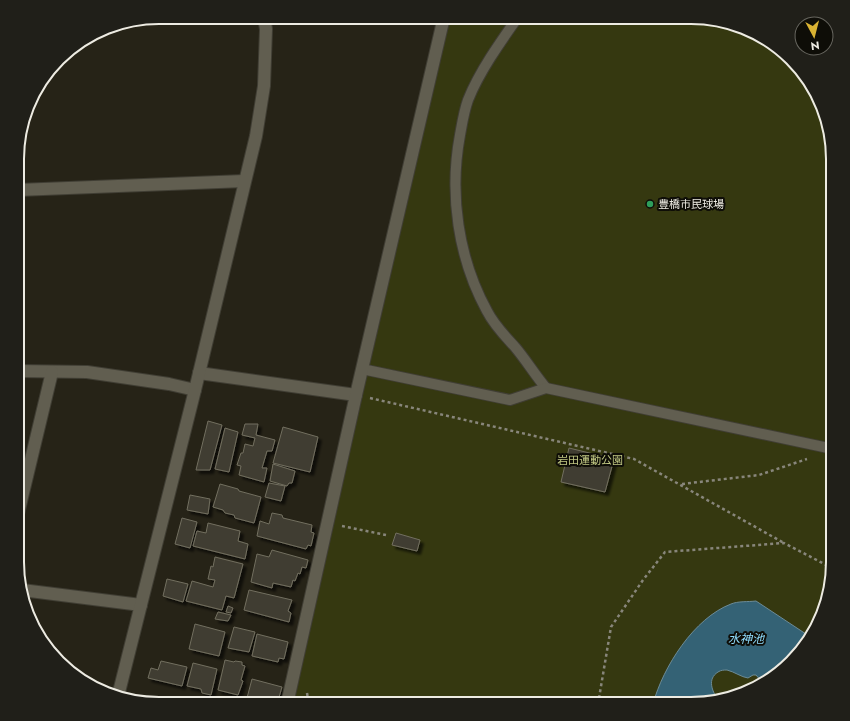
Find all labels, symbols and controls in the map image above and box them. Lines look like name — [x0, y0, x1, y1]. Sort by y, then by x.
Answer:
north arrow — [794, 16, 834, 56]
text: N — [810, 37, 821, 54]
place label: 豊橋市民球場 — [658, 196, 724, 212]
marker: 豊橋市民球場 — [645, 199, 655, 209]
park label: 岩田運動公園 — [557, 452, 623, 468]
water label: 水神池 — [728, 630, 765, 648]

